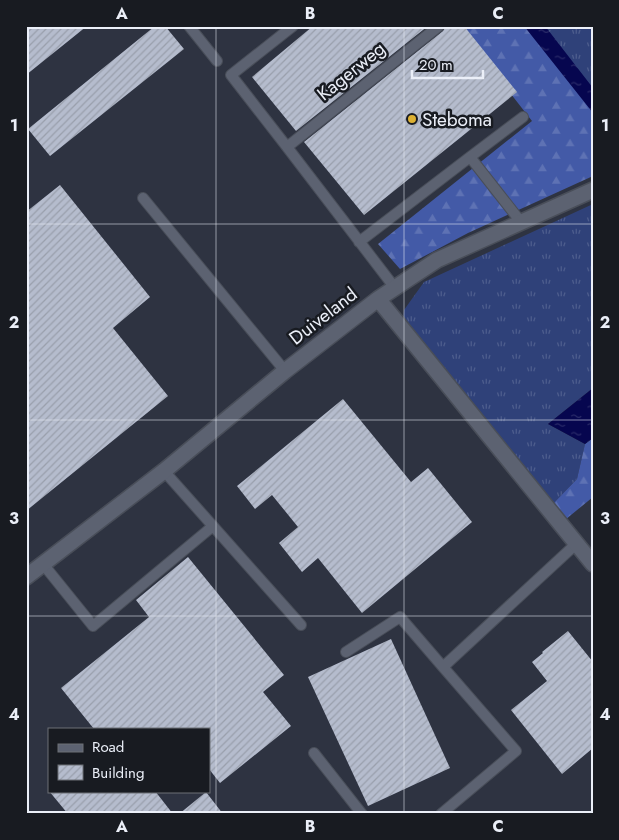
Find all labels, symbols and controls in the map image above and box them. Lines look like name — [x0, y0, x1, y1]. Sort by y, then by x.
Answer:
text: A — [115, 2, 128, 25]
text: B — [305, 2, 315, 25]
text: C — [492, 2, 504, 25]
street label: Kagerweg — [311, 35, 391, 107]
scale bar — [412, 48, 483, 80]
text: 20 m — [419, 54, 453, 76]
place label: Steboma — [422, 106, 492, 133]
marker: Steboma — [406, 113, 418, 125]
text: 1 — [10, 114, 18, 137]
text: 1 — [601, 114, 609, 137]
street label: Duiveland — [283, 281, 363, 351]
text: 2 — [9, 311, 19, 334]
text: 2 — [600, 311, 610, 334]
text: 3 — [9, 507, 19, 530]
text: 3 — [600, 507, 610, 530]
text: 4 — [8, 703, 20, 726]
text: 4 — [599, 703, 611, 726]
legend — [48, 728, 210, 792]
text: Road — [92, 736, 124, 758]
text: Building — [92, 762, 144, 784]
text: A — [115, 815, 128, 838]
text: B — [305, 815, 315, 838]
text: C — [492, 815, 504, 838]

